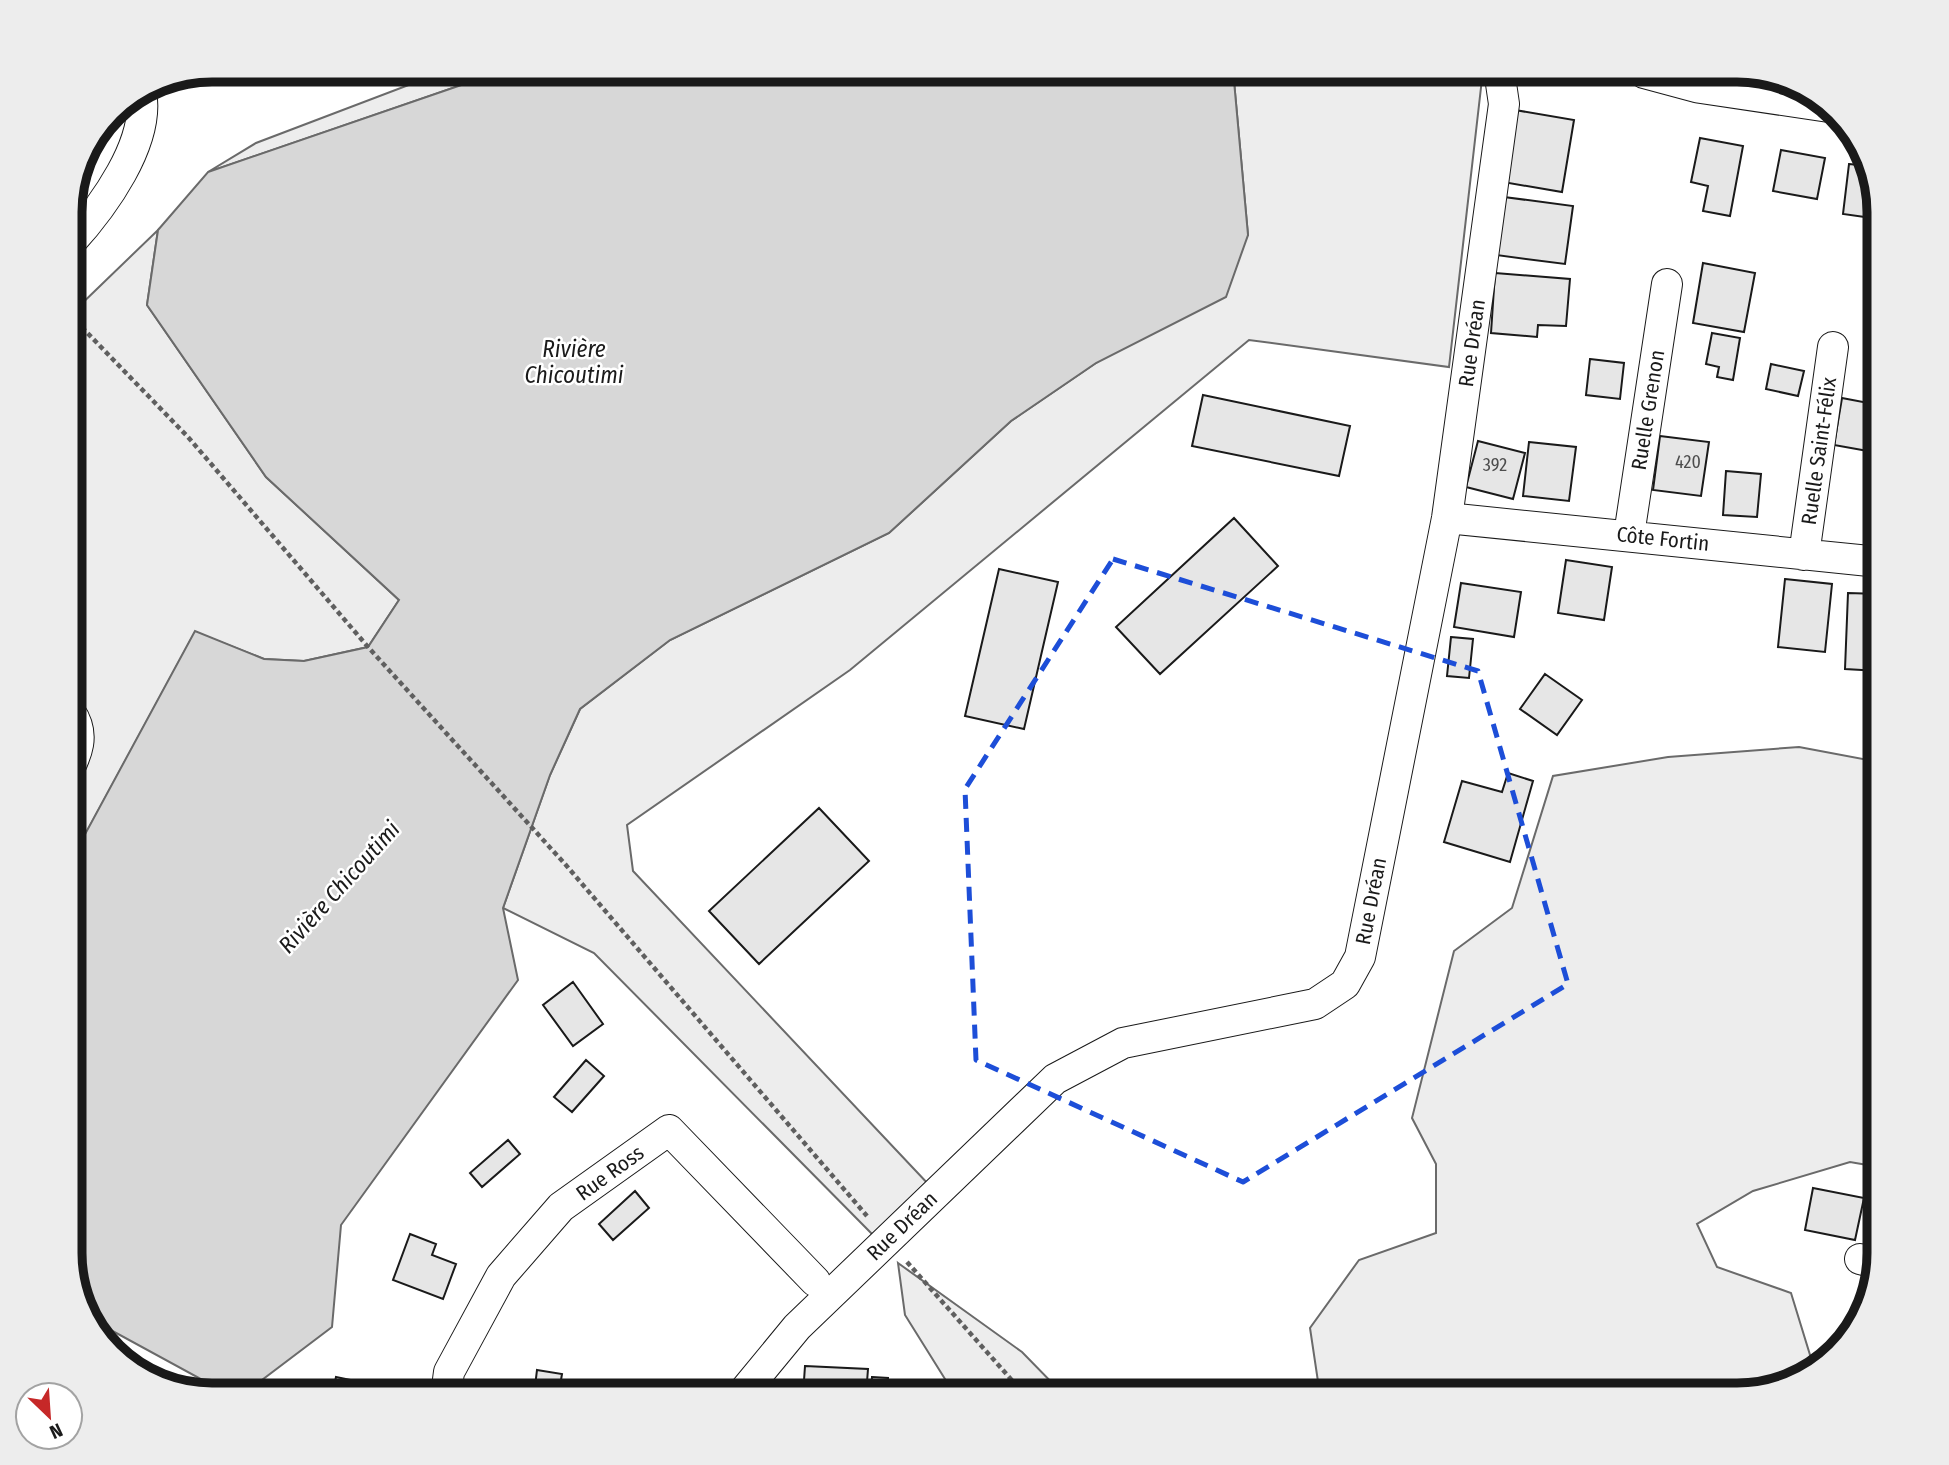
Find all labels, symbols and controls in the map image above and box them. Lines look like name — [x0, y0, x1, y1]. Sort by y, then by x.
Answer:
street label: Rue Dréan — [1453, 298, 1491, 388]
water label: Rivière Chicoutimi — [524, 335, 624, 389]
street label: Ruelle Grenon — [1626, 348, 1670, 472]
street label: Ruelle Saint-Félix — [1796, 375, 1842, 526]
house number: 420 — [1675, 451, 1701, 473]
house number: 392 — [1483, 454, 1507, 476]
street label: Côte Fortin — [1615, 521, 1711, 557]
water label: Rivière Chicoutimi — [272, 815, 406, 959]
street label: Rue Dréan — [1350, 855, 1392, 947]
street label: Rue Ross — [571, 1140, 649, 1206]
street label: Rue Dréan — [861, 1186, 943, 1266]
north arrow — [14, 1381, 84, 1451]
text: N — [46, 1418, 66, 1444]

